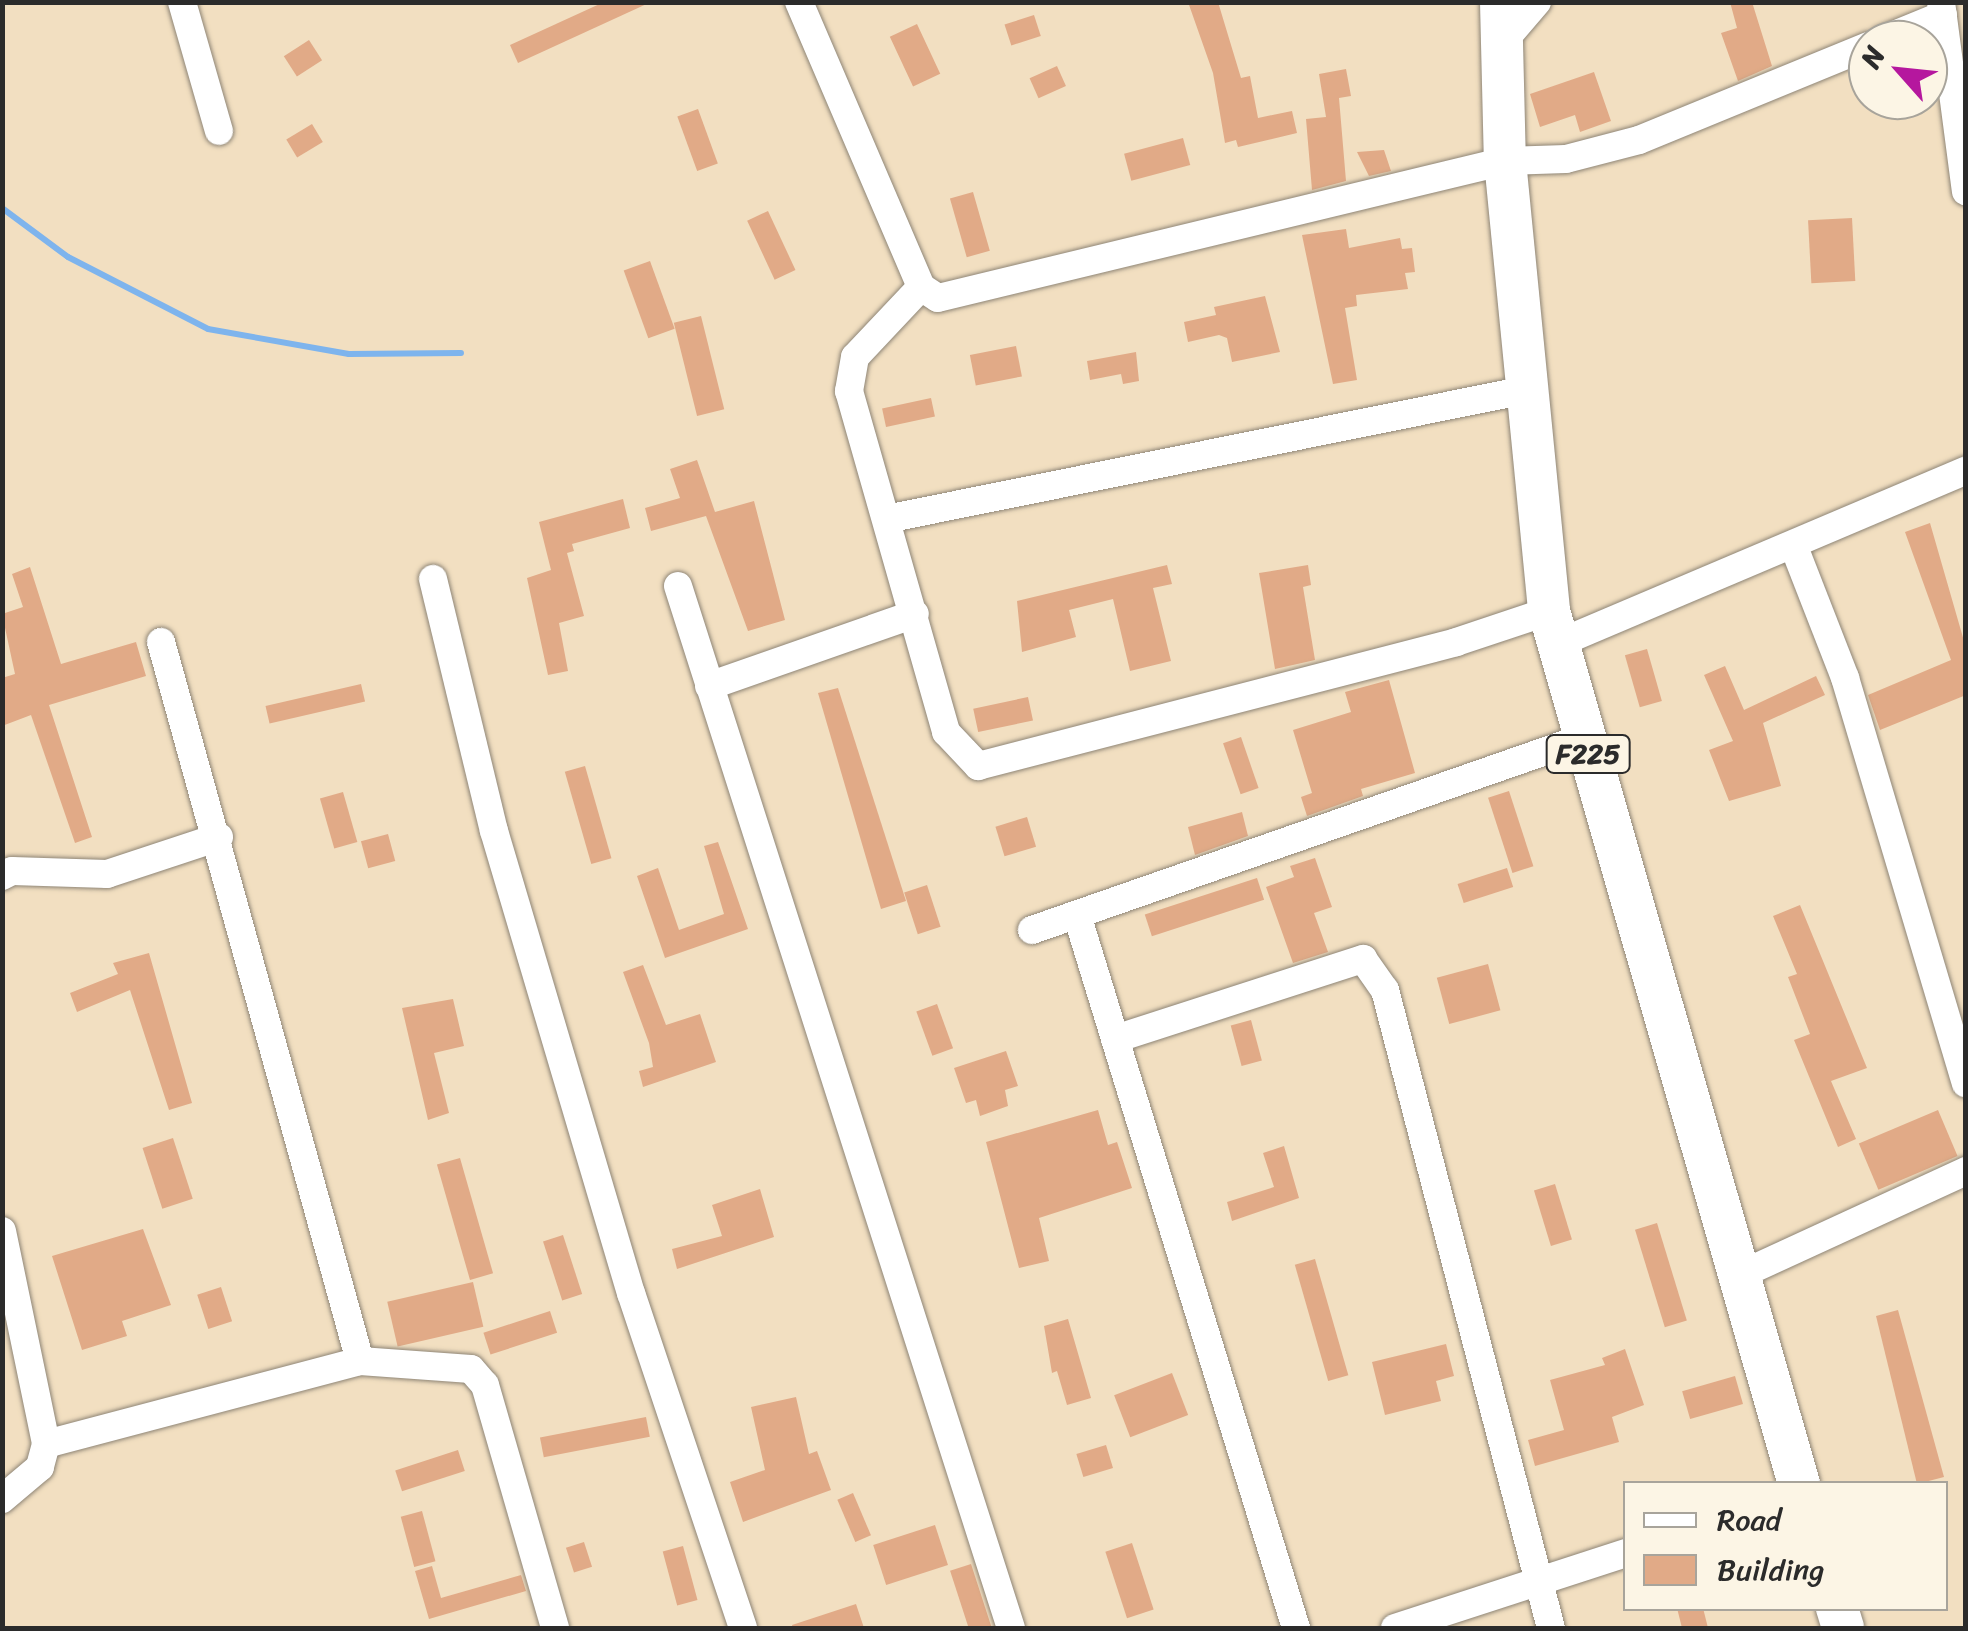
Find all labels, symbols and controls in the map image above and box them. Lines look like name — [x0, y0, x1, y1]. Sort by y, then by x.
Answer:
north arrow — [1848, 20, 1948, 120]
text: N — [1846, 37, 1899, 77]
road number: F225 — [1546, 731, 1630, 777]
legend — [1623, 1481, 1948, 1611]
text: Road — [1717, 1493, 1781, 1547]
text: Building — [1717, 1543, 1824, 1597]

